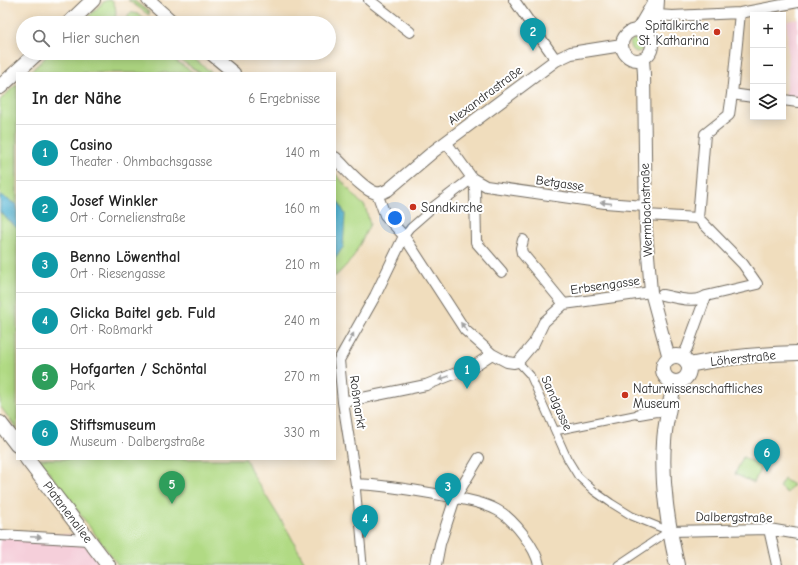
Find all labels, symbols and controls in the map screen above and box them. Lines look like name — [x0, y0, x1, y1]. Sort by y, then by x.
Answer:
map controls — [750, 12, 786, 120]
button: + — [750, 12, 786, 48]
search box — [16, 16, 336, 60]
pin: 2 — [520, 18, 546, 51]
place label: Spitalkirche St. Katharina — [638, 18, 709, 48]
icon: search — [30, 27, 52, 49]
marker: Spitalkirche St. Katharina — [712, 27, 722, 37]
text: Hier suchen — [62, 29, 140, 47]
button: − — [750, 48, 786, 84]
street label: Alexandrastraße — [445, 62, 526, 128]
button: layers — [750, 84, 786, 120]
text: In der Nähe — [32, 89, 121, 108]
text: 6 Ergebnisse — [248, 91, 320, 106]
text: Casino — [70, 136, 113, 154]
text: 1 — [42, 145, 48, 160]
text: 140 m — [286, 145, 320, 160]
text: Theater · Ohmbachsgasse — [70, 154, 212, 169]
street label: Wermbachstraße — [637, 162, 655, 257]
street label: Betgasse — [535, 172, 586, 194]
text: Josef Winkler — [70, 192, 157, 210]
place label: Sandkirche — [421, 200, 483, 215]
one-way arrow — [600, 200, 612, 206]
text: 2 — [42, 201, 48, 216]
text: 160 m — [285, 201, 320, 216]
marker: Sandkirche — [408, 202, 418, 212]
your location — [385, 208, 405, 228]
text: Ort · Cornelienstraße — [70, 210, 186, 225]
text: Benno Löwenthal — [70, 248, 180, 266]
text: 3 — [42, 257, 48, 272]
text: 210 m — [285, 257, 320, 272]
text: Ort · Riesengasse — [70, 266, 165, 281]
street label: Erbsengasse — [569, 273, 641, 297]
text: Glicka Baitel geb. Fuld — [70, 304, 215, 322]
text: 4 — [42, 313, 48, 328]
text: 240 m — [284, 313, 320, 328]
text: Ort · Roßmarkt — [70, 322, 152, 337]
one-way arrow — [459, 322, 468, 333]
one-way arrow — [348, 332, 355, 344]
street label: Löherstraße — [709, 347, 777, 369]
pin: 1 — [454, 356, 480, 389]
text: Hofgarten / Schöntal — [70, 360, 207, 378]
text: 5 — [42, 369, 48, 384]
text: 270 m — [284, 369, 320, 384]
street label: Sandgasse — [538, 373, 576, 433]
street label: Roßmarkt — [347, 374, 369, 431]
one-way arrow — [438, 375, 450, 381]
text: Park — [70, 378, 95, 393]
place label: Naturwissenschaftliches Museum — [633, 381, 763, 411]
marker: Naturwissenschaftliches Museum — [620, 390, 630, 400]
text: Stiftsmuseum — [70, 416, 156, 434]
text: 6 — [42, 425, 48, 440]
text: 330 m — [284, 425, 320, 440]
text: Museum · Dalbergstraße — [70, 434, 205, 449]
pin: 6 — [754, 439, 780, 472]
pin: 5 — [159, 471, 185, 504]
pin: 3 — [435, 473, 461, 506]
street label: Platanenallee — [40, 478, 96, 546]
pin: 4 — [352, 505, 378, 538]
street label: Dalbergstraße — [695, 509, 773, 525]
one-way arrow — [30, 533, 42, 540]

